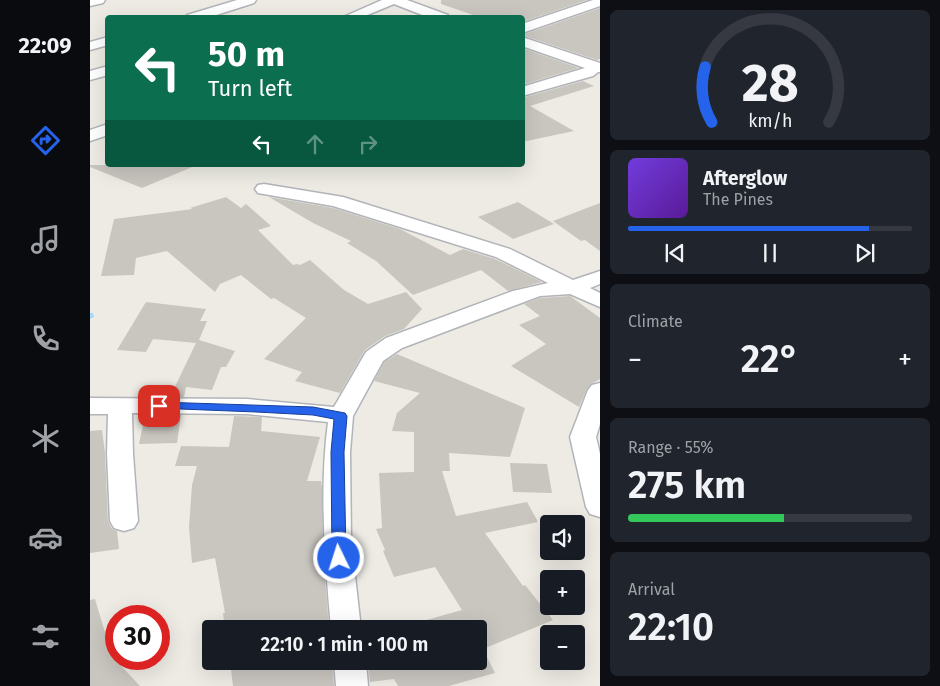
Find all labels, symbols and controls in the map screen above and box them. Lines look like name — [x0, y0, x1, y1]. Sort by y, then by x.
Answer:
text: 22:09 — [19, 32, 72, 59]
text: 50 m — [208, 33, 285, 75]
icon: left — [125, 35, 190, 100]
text: 28 — [741, 52, 799, 115]
text: Turn left — [208, 75, 292, 102]
text: km/h — [748, 110, 792, 132]
icon: directions — [28, 123, 63, 158]
icon: left — [248, 130, 276, 158]
icon: ahead — [301, 130, 329, 158]
icon: right — [354, 130, 382, 158]
text: Afterglow — [703, 167, 787, 190]
text: The Pines — [703, 190, 773, 209]
icon: music — [28, 222, 63, 257]
icon: previous — [661, 239, 689, 267]
icon: pause — [756, 239, 784, 267]
icon: next — [851, 239, 879, 267]
text: Climate — [628, 312, 683, 331]
icon: phone — [28, 321, 63, 356]
text: 22° — [741, 336, 799, 382]
text: − — [628, 343, 642, 376]
text: + — [898, 343, 912, 376]
pin — [138, 385, 180, 427]
icon: arrive — [145, 392, 173, 420]
icon: climate — [28, 421, 63, 456]
text: Range · 55% — [628, 438, 714, 457]
text: 275 km — [628, 462, 746, 508]
map controls — [540, 515, 585, 670]
button: sound — [540, 515, 585, 560]
icon: car — [28, 520, 63, 555]
position arrow — [312, 531, 364, 583]
button: + — [540, 570, 585, 615]
text: Arrival — [628, 580, 675, 599]
text: 22:10 — [628, 604, 714, 650]
speed limit sign: 30 — [105, 605, 170, 670]
icon: filters — [28, 619, 63, 654]
button: − — [540, 625, 585, 670]
text: 22:10 · 1 min · 100 m — [261, 633, 428, 656]

